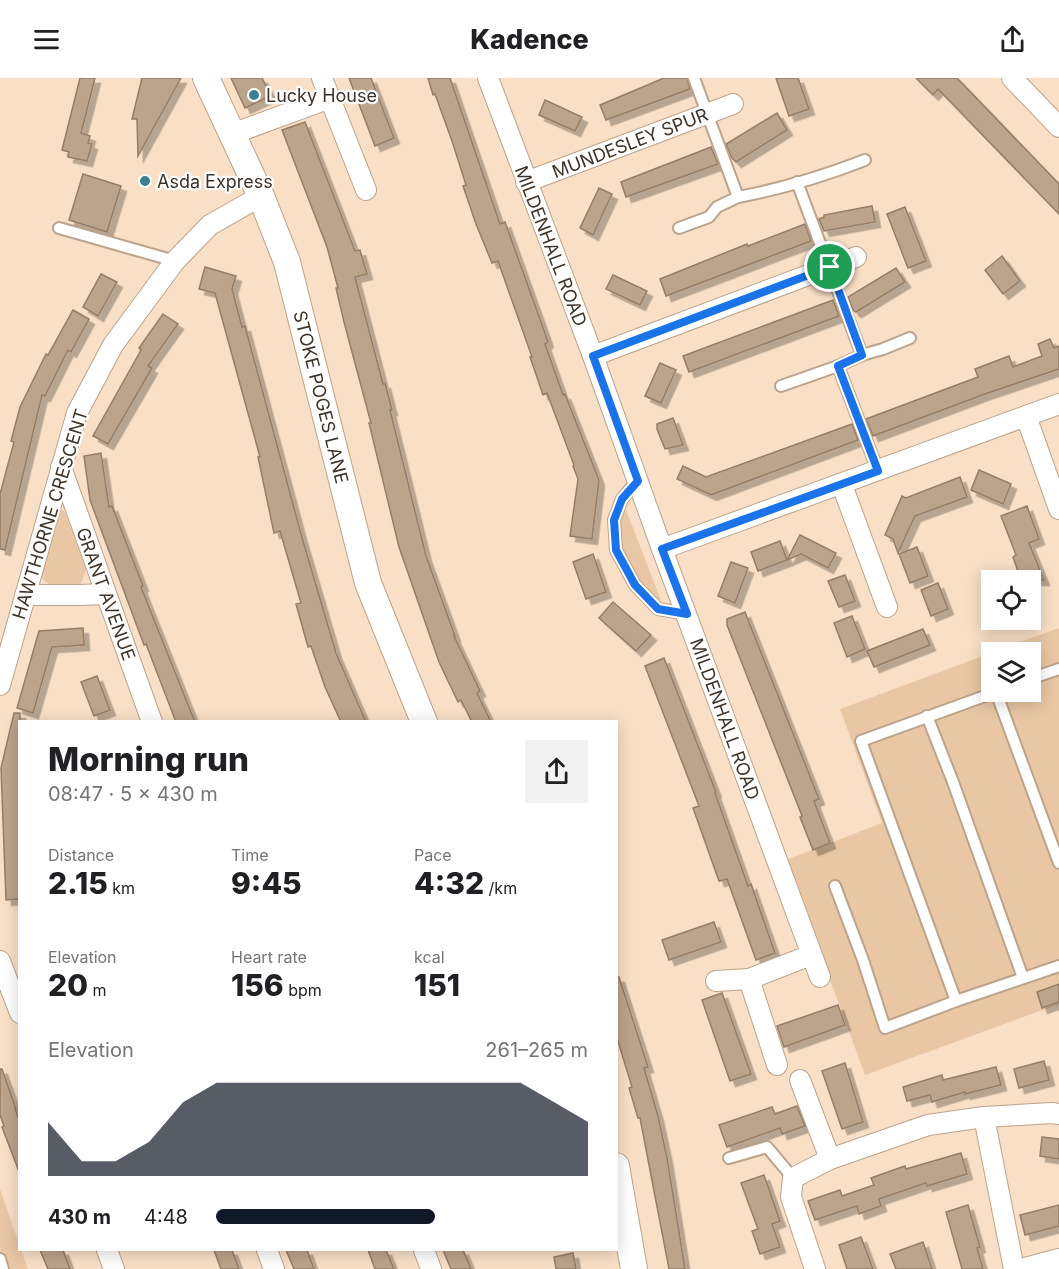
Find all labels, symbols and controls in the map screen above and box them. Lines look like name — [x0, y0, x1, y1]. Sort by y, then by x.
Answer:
icon: menu — [30, 23, 63, 56]
text: Kadence — [470, 23, 589, 56]
icon: share — [996, 23, 1029, 56]
place label: Lucky House — [266, 85, 377, 106]
marker: Lucky House — [247, 88, 261, 102]
street label: MUNDESLEY SPUR — [549, 104, 711, 182]
street label: MILDENHALL ROAD — [511, 163, 591, 329]
place label: Asda Express — [157, 171, 273, 192]
marker: Asda Express — [138, 174, 152, 188]
pin — [804, 241, 855, 292]
icon: arrive — [813, 250, 846, 283]
street label: STOKE POGES LANE — [289, 308, 353, 486]
street label: HAWTHORNE CRESCENT — [8, 406, 92, 622]
street label: GRANT AVENUE — [72, 525, 140, 663]
map controls — [981, 570, 1041, 702]
button: locate — [981, 570, 1041, 630]
street label: MILDENHALL ROAD — [686, 636, 764, 802]
button: layers — [981, 642, 1041, 702]
text: Morning run — [48, 739, 249, 779]
button: share — [525, 740, 588, 803]
text: 08:47 · 5 × 430 m — [48, 782, 218, 806]
text: Distance — [48, 845, 114, 865]
text: Time — [231, 845, 269, 865]
text: Pace — [414, 845, 452, 865]
text: 2.15 — [48, 865, 108, 901]
text: 9:45 — [231, 865, 302, 901]
text: 4:32 — [414, 865, 484, 901]
text: km — [108, 878, 135, 898]
text: /km — [484, 878, 517, 898]
text: Elevation — [48, 947, 117, 967]
text: Heart rate — [231, 947, 307, 967]
text: kcal — [414, 947, 445, 967]
text: 20 — [48, 967, 88, 1003]
text: 156 — [231, 967, 284, 1003]
text: 151 — [414, 967, 460, 1003]
text: m — [88, 980, 106, 1000]
text: bpm — [284, 980, 322, 1000]
text: Elevation — [48, 1038, 134, 1062]
text: 261–265 m — [485, 1038, 588, 1062]
text: 430 m — [48, 1205, 111, 1229]
text: 4:48 — [144, 1205, 188, 1229]

